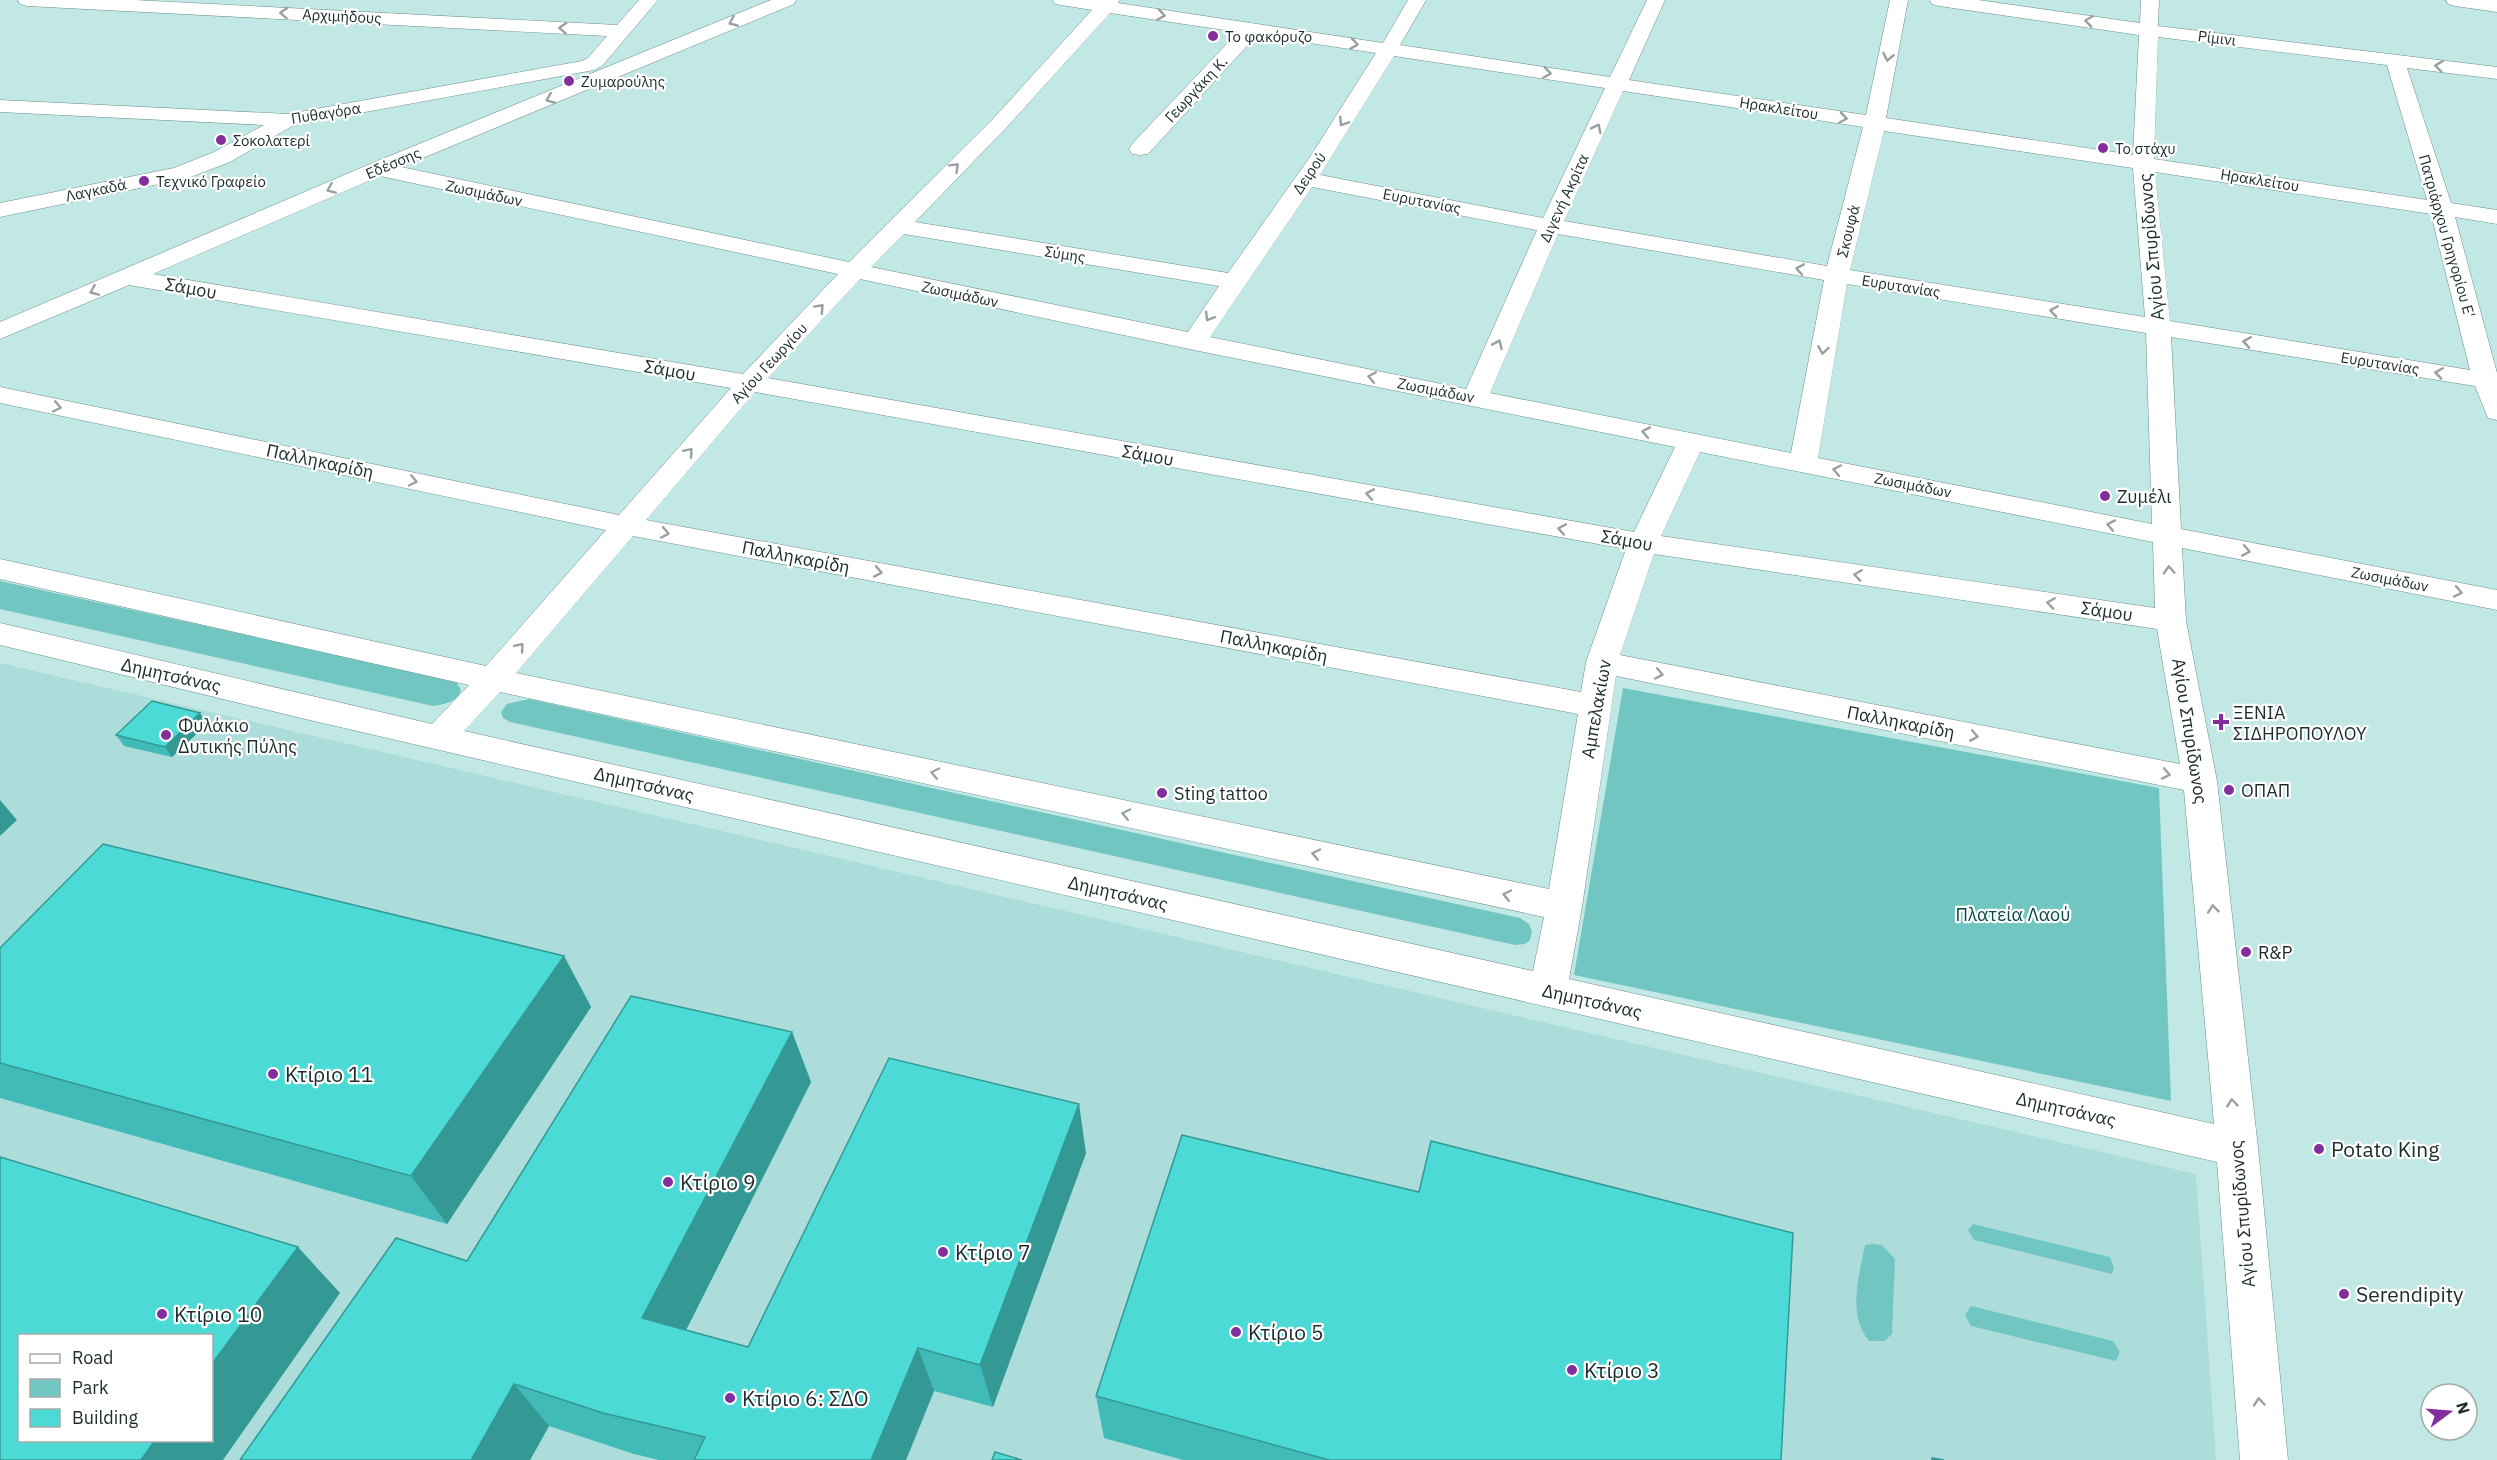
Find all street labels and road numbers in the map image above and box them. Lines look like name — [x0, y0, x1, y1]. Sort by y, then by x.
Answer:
street label: Αρχιμήδους — [302, 4, 382, 28]
street label: Ρίμινι — [2197, 26, 2238, 50]
street label: Γεωργάκη Κ. — [1160, 52, 1232, 126]
street label: Ηρακλείτου — [1738, 92, 1820, 124]
street label: Πυθαγόρα — [290, 98, 363, 128]
street label: Εδέσσης — [363, 143, 423, 183]
street label: Δειρού — [1288, 148, 1330, 198]
street label: Διγενή Ακρίτα — [1535, 150, 1593, 245]
street label: Πατριάρχου Γρηγορίου Ε' — [2415, 152, 2479, 320]
street label: Ηρακλείτου — [2219, 164, 2301, 196]
street label: Αγίου Σπυρίδωνος — [2133, 172, 2169, 322]
street label: Λαγκαδά — [64, 174, 129, 206]
street label: Ζωσιμάδων — [444, 176, 524, 210]
street label: Ευρυτανίας — [1381, 184, 1463, 218]
street label: Σκουφά — [1832, 202, 1864, 259]
street label: Σύμης — [1043, 241, 1087, 267]
street label: Ευρυτανίας — [1860, 270, 1942, 302]
street label: Σάμου — [163, 272, 219, 304]
street label: Ζωσιμάδων — [920, 277, 1000, 311]
street label: Αγίου Γεωργίου — [727, 319, 811, 407]
street label: Ευρυτανίας — [2339, 347, 2421, 379]
street label: Σάμου — [642, 354, 698, 386]
street label: Ζωσιμάδων — [1396, 373, 1476, 407]
street label: Παλληκαρίδη — [264, 438, 376, 484]
street label: Σάμου — [1120, 439, 1176, 471]
street label: Ζωσιμάδων — [1873, 468, 1953, 502]
street label: Σάμου — [1599, 524, 1655, 556]
street label: Παλληκαρίδη — [740, 535, 852, 579]
street label: Ζωσιμάδων — [2350, 562, 2430, 596]
street label: Σάμου — [2080, 596, 2134, 626]
street label: Παλληκαρίδη — [1218, 624, 1330, 668]
street label: Δημητσάνας — [119, 652, 223, 698]
street label: Αγίου Σπυρίδωνος — [2167, 656, 2213, 806]
street label: Αμπελακίων — [1576, 658, 1616, 760]
street label: Παλληκαρίδη — [1845, 700, 1957, 744]
street label: Δημητσάνας — [592, 761, 696, 807]
street label: Δημητσάνας — [1066, 870, 1170, 916]
street label: Δημητσάνας — [1540, 978, 1644, 1024]
street label: Δημητσάνας — [2014, 1086, 2118, 1132]
street label: Αγίου Σπυρίδωνος — [2224, 1139, 2260, 1289]

